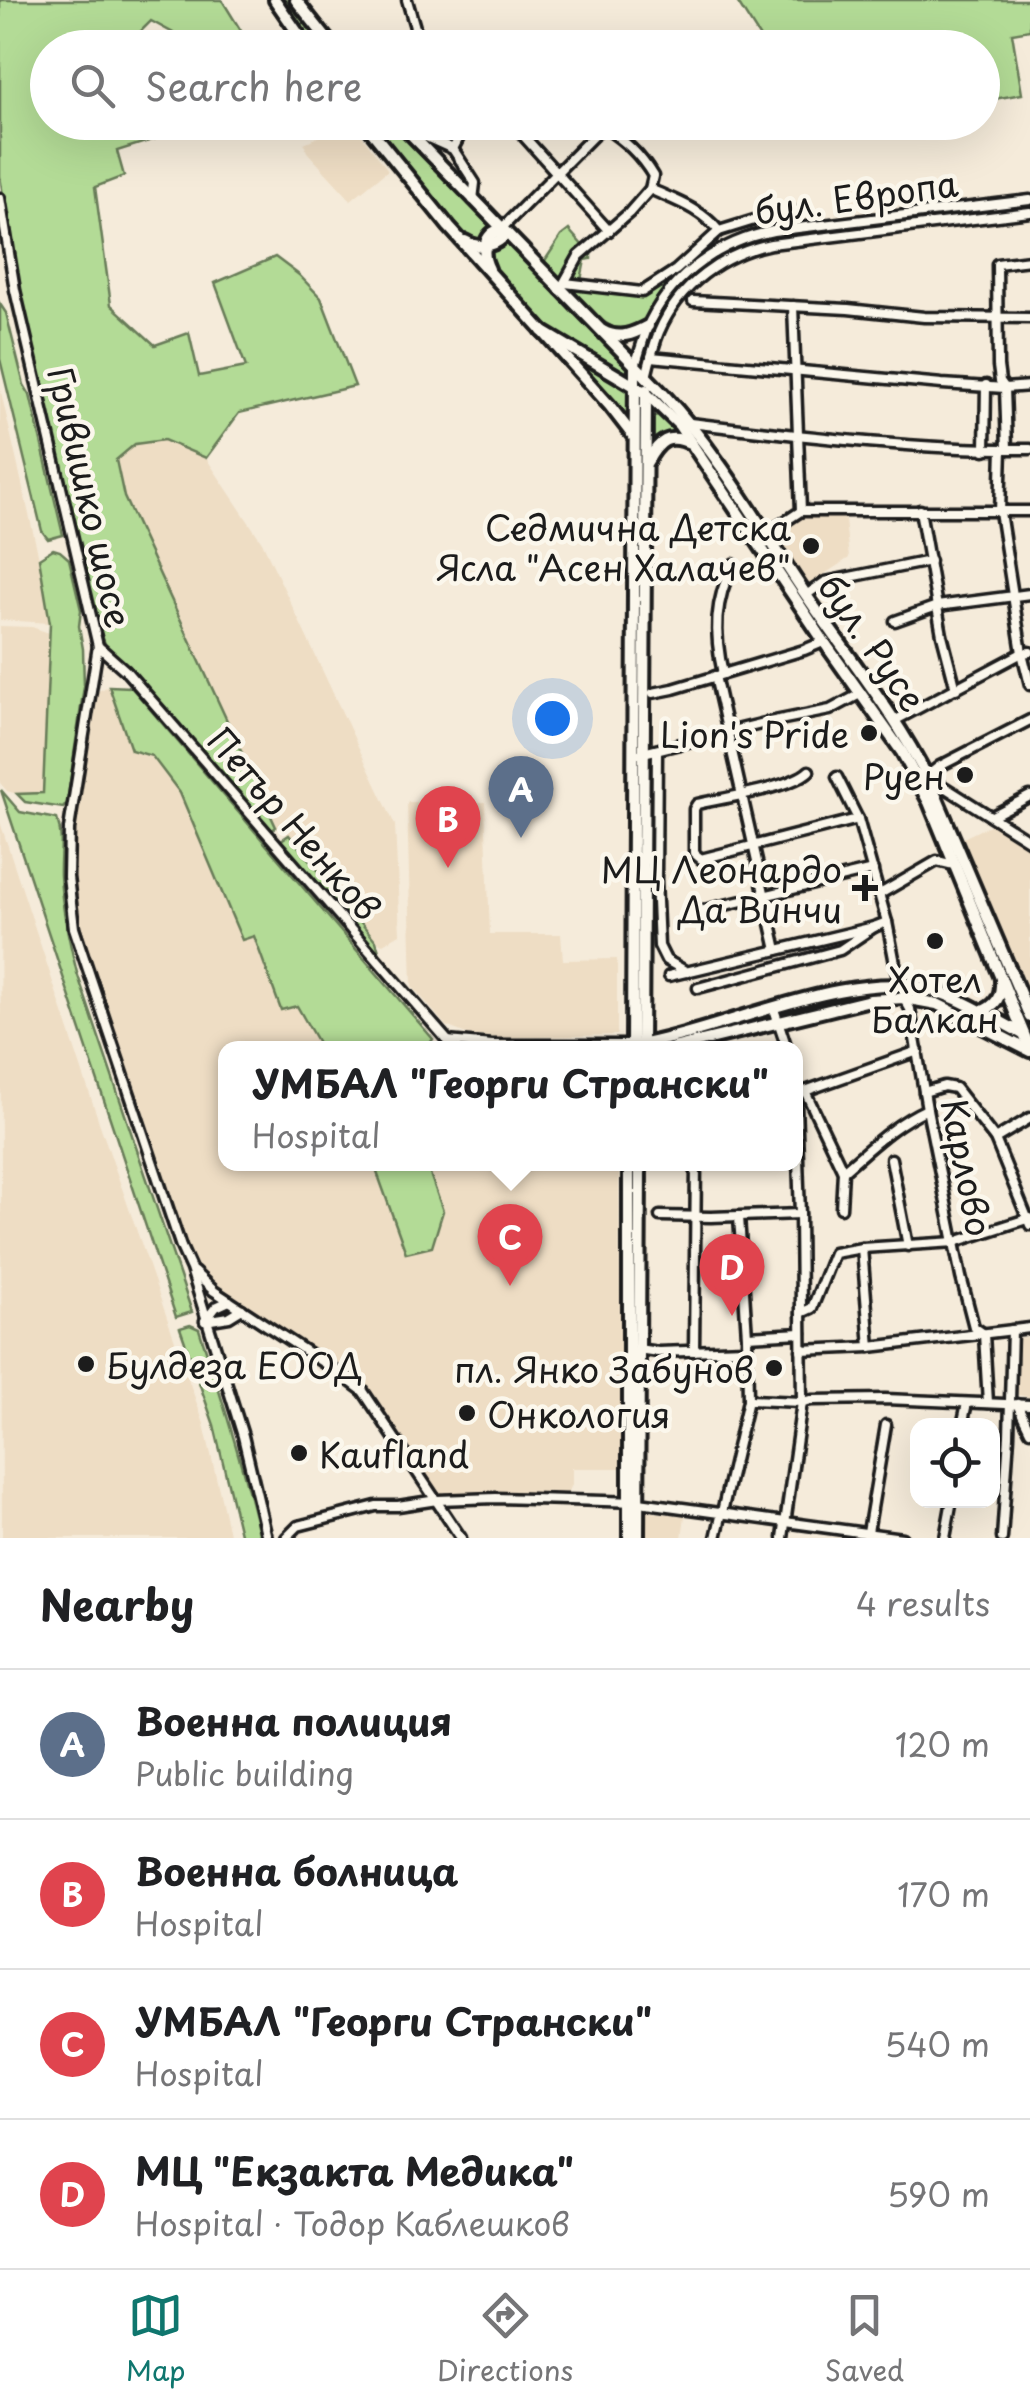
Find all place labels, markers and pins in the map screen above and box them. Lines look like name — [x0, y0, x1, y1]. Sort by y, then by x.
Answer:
place label: Седмична Детска Ясла "Асен Халачев" — [436, 500, 791, 593]
marker: Седмична Детска Ясла "Асен Халачев" — [800, 535, 822, 557]
place label: Lion's Pride — [660, 707, 849, 760]
marker: Lion's Pride — [858, 722, 880, 744]
place label: Руен — [863, 749, 945, 802]
pin: A — [488, 756, 554, 838]
marker: Руен — [954, 764, 976, 786]
pin: B — [416, 786, 480, 868]
place label: МЦ Леонардо Да Винчи — [601, 842, 842, 935]
marker: МЦ Леонардо Да Винчи — [852, 875, 878, 901]
marker: Хотел Балкан — [924, 930, 946, 952]
place label: Хотел Балкан — [871, 952, 999, 1045]
pin: C — [478, 1204, 542, 1286]
pin: D — [700, 1234, 764, 1316]
place label: Булдеза ЕООД — [106, 1338, 363, 1391]
place label: пл. Янко Забунов — [454, 1342, 754, 1395]
marker: Булдеза ЕООД — [75, 1353, 97, 1375]
marker: пл. Янко Забунов — [763, 1357, 785, 1379]
place label: Онкология — [487, 1387, 670, 1440]
marker: Онкология — [456, 1402, 478, 1424]
place label: Kaufland — [319, 1427, 469, 1480]
marker: Kaufland — [288, 1442, 310, 1464]

